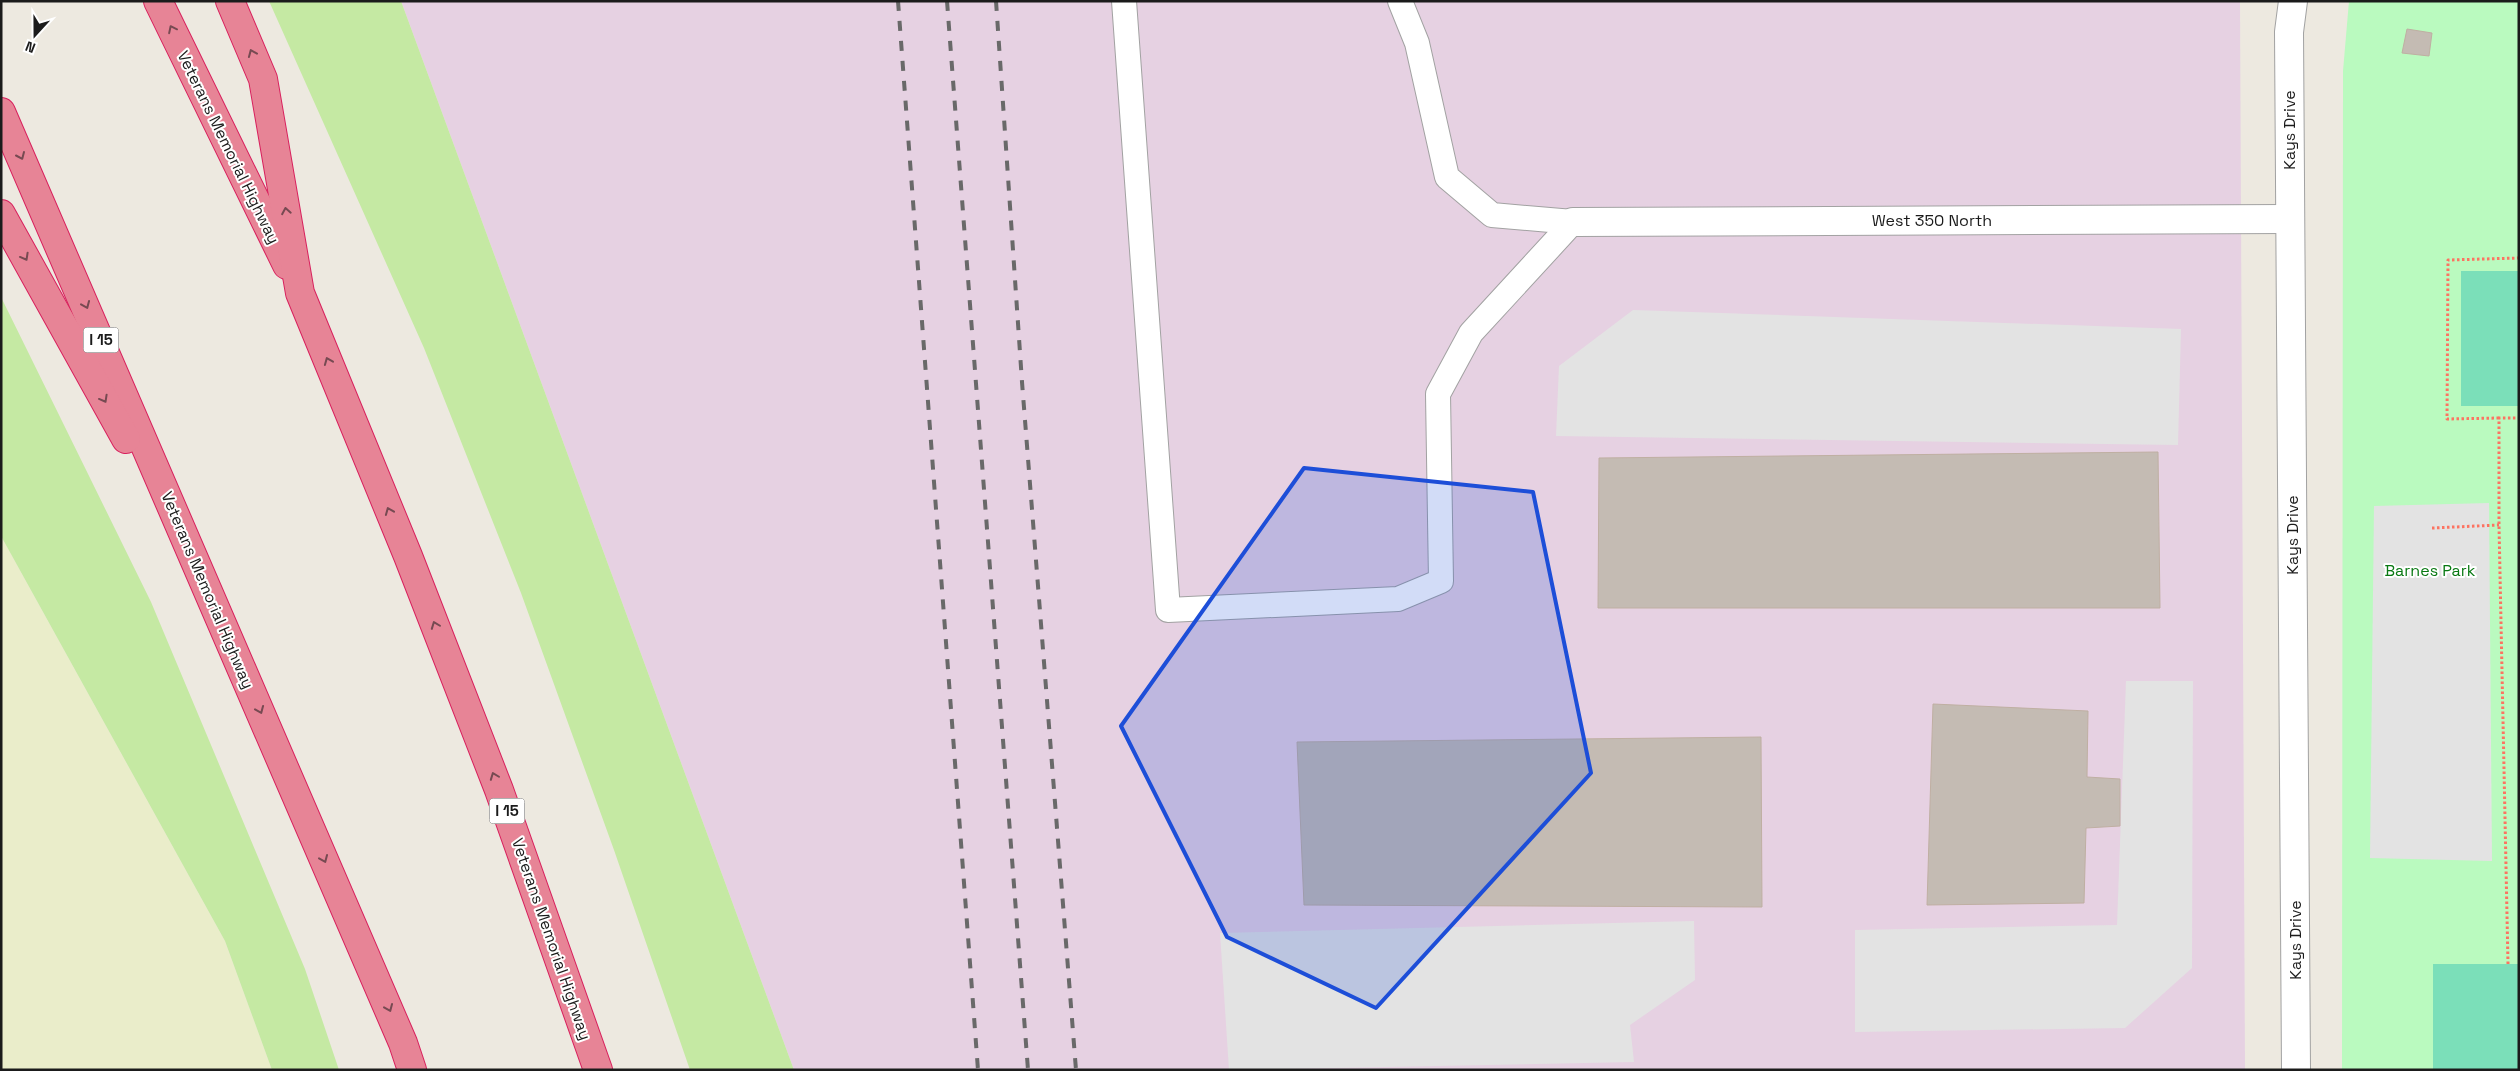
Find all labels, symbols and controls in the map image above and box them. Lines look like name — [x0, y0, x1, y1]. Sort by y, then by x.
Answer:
north arrow — [10, 10, 60, 60]
one-way arrow — [168, 25, 178, 34]
text: N — [23, 37, 38, 57]
street label: Veterans Memorial Highway — [173, 47, 285, 247]
one-way arrow — [247, 49, 258, 58]
street label: Kays Drive — [2279, 90, 2300, 170]
one-way arrow — [15, 151, 26, 160]
one-way arrow — [281, 207, 292, 215]
street label: West 350 North — [1872, 210, 1992, 231]
one-way arrow — [19, 252, 29, 261]
one-way arrow — [79, 300, 90, 309]
road number: I 15 — [84, 328, 118, 352]
one-way arrow — [324, 357, 334, 365]
one-way arrow — [98, 394, 108, 403]
street label: Veterans Memorial Highway — [156, 488, 259, 692]
street label: Kays Drive — [2282, 495, 2303, 575]
one-way arrow — [385, 507, 395, 516]
park label: Barnes Park — [2385, 560, 2476, 581]
one-way arrow — [430, 621, 441, 630]
one-way arrow — [253, 705, 264, 714]
one-way arrow — [490, 773, 500, 781]
road number: I 15 — [490, 798, 524, 824]
street label: Veterans Memorial Highway — [507, 835, 596, 1043]
one-way arrow — [318, 854, 329, 863]
street label: Kays Drive — [2285, 900, 2306, 980]
one-way arrow — [382, 1003, 393, 1012]

